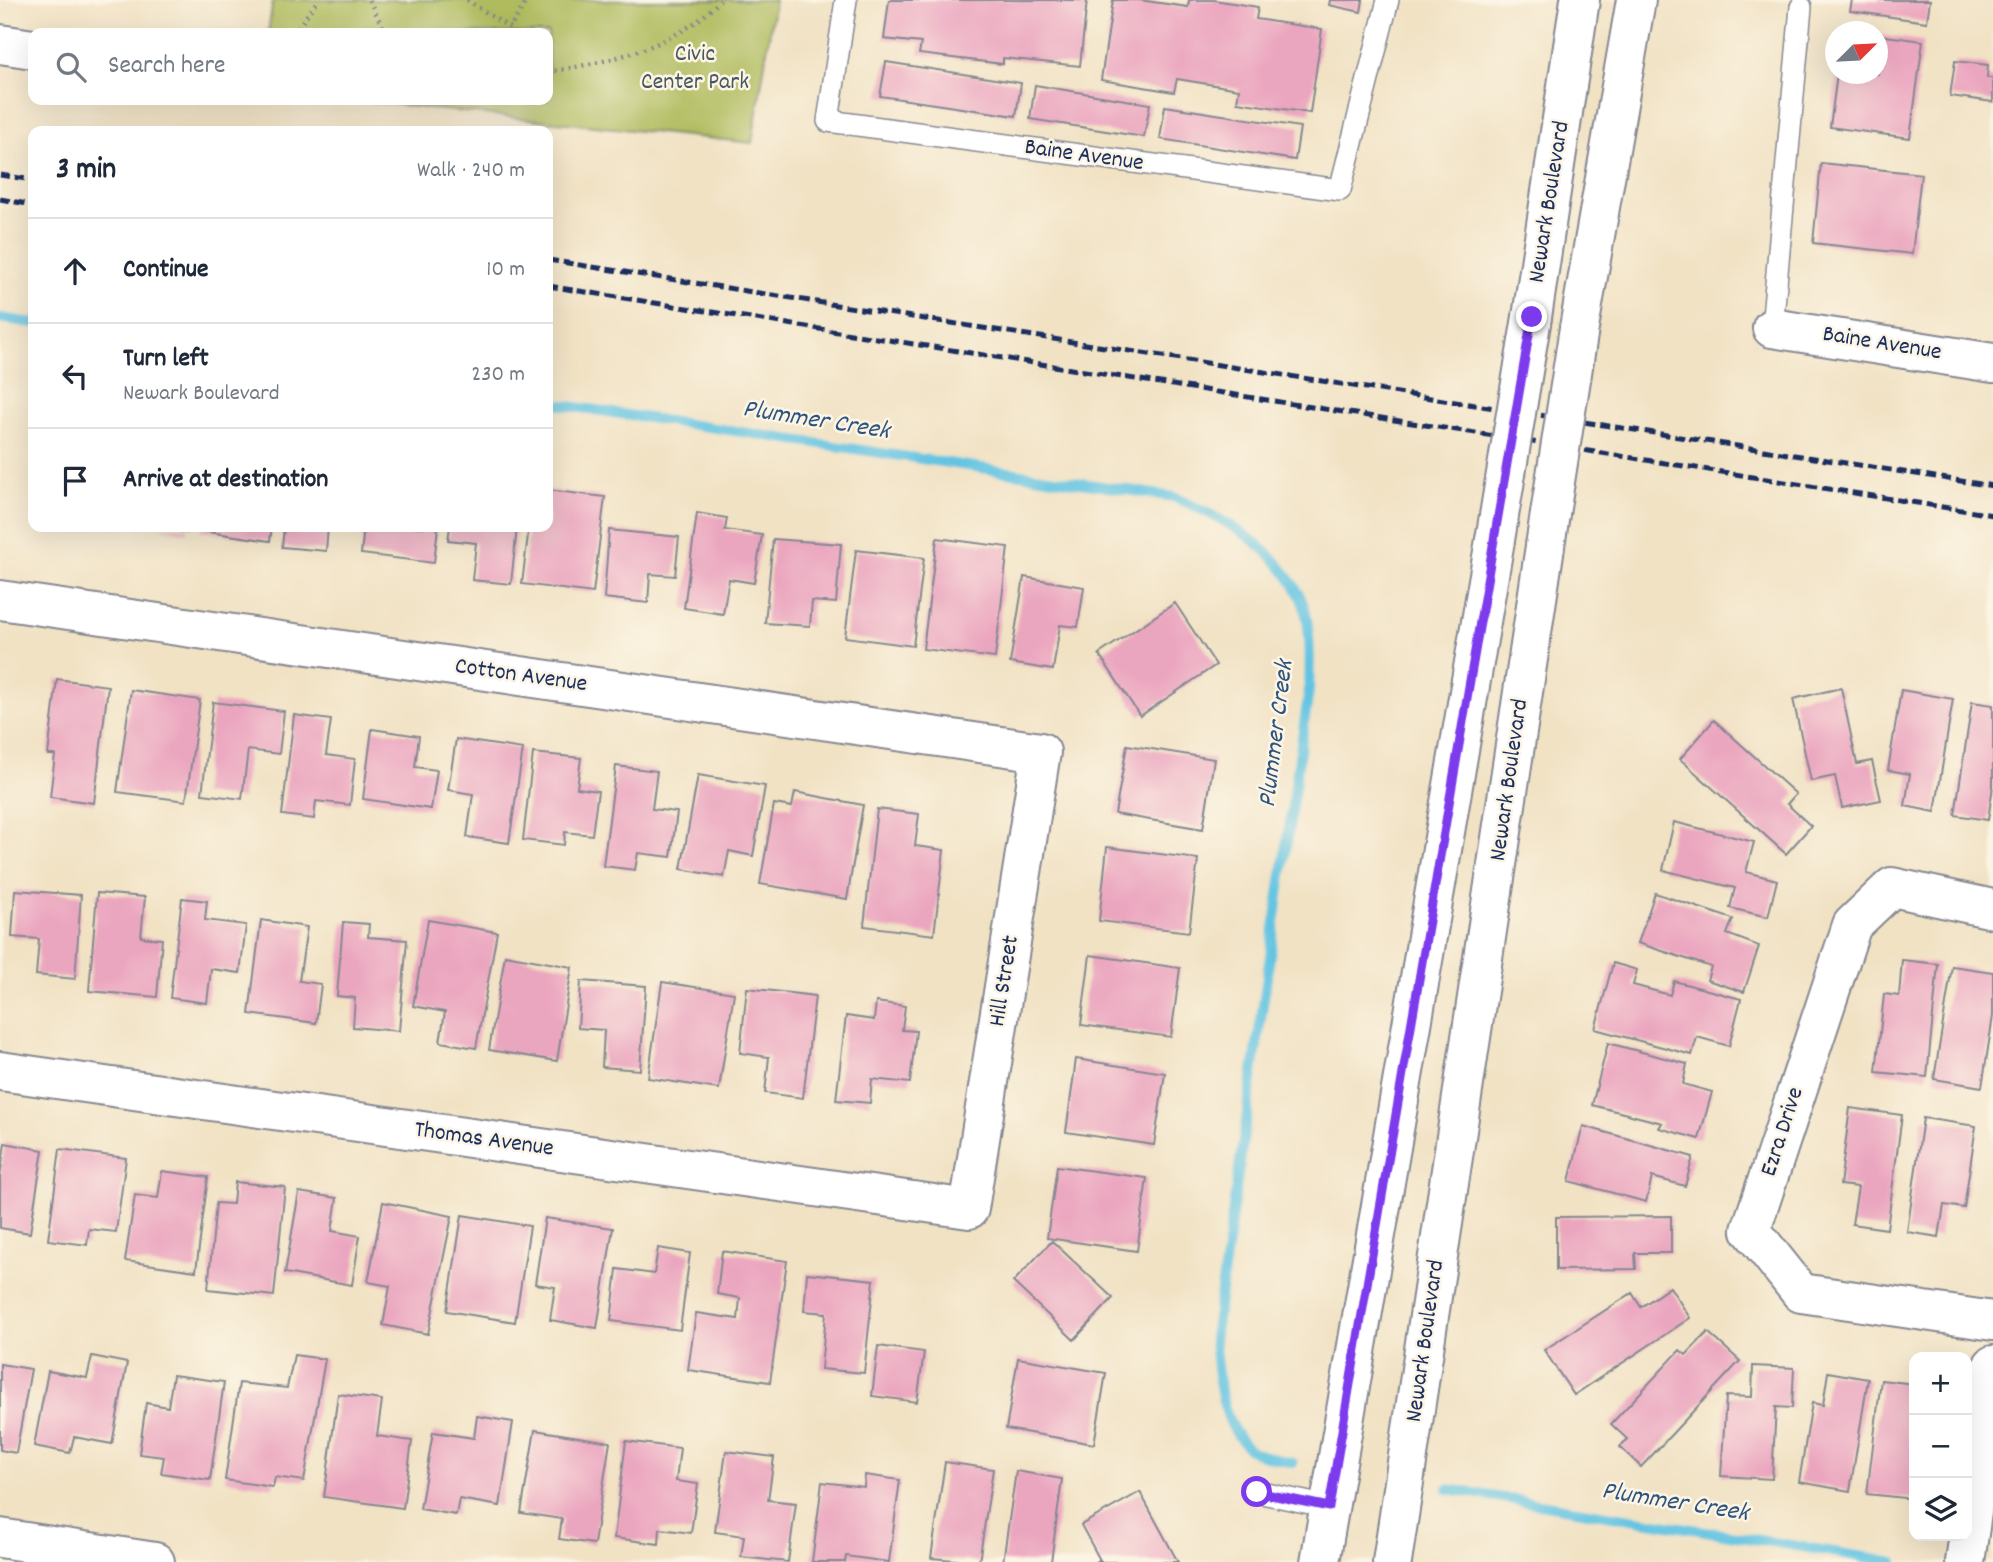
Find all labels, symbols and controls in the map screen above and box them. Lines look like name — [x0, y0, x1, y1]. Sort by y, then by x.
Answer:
north arrow — [1825, 21, 1888, 84]
search box — [28, 28, 553, 105]
park label: Civic Center Park — [641, 38, 749, 100]
icon: search — [52, 48, 90, 86]
text: Search here — [108, 48, 226, 85]
street label: Newark Boulevard — [1520, 119, 1580, 285]
street label: Baine Avenue — [1022, 131, 1146, 181]
text: 3 min — [56, 150, 116, 193]
text: Walk · 240 m — [417, 155, 525, 188]
icon: ahead — [56, 252, 94, 290]
text: Continue — [123, 252, 208, 289]
text: 10 m — [486, 254, 525, 287]
route end — [1516, 301, 1547, 332]
street label: Baine Avenue — [1820, 318, 1944, 370]
text: Turn left — [123, 341, 209, 378]
icon: left — [56, 357, 94, 395]
text: 230 m — [471, 359, 525, 392]
text: Newark Boulevard — [123, 378, 280, 411]
water label: Plummer Creek — [740, 391, 894, 451]
icon: arrive — [56, 462, 94, 500]
text: Arrive at destination — [123, 462, 328, 499]
street label: Cotton Avenue — [453, 650, 589, 702]
water label: Plummer Creek — [1250, 656, 1305, 810]
street label: Newark Boulevard — [1482, 697, 1538, 863]
street label: Hill Street — [981, 933, 1029, 1029]
street label: Ezra Drive — [1753, 1083, 1813, 1181]
street label: Thomas Avenue — [412, 1113, 556, 1167]
street label: Newark Boulevard — [1398, 1258, 1454, 1424]
map controls — [1909, 1352, 1972, 1541]
button: + — [1909, 1352, 1972, 1415]
button: − — [1909, 1415, 1972, 1478]
water label: Plummer Creek — [1599, 1473, 1753, 1533]
route start — [1241, 1476, 1272, 1507]
button: layers — [1909, 1478, 1972, 1541]

